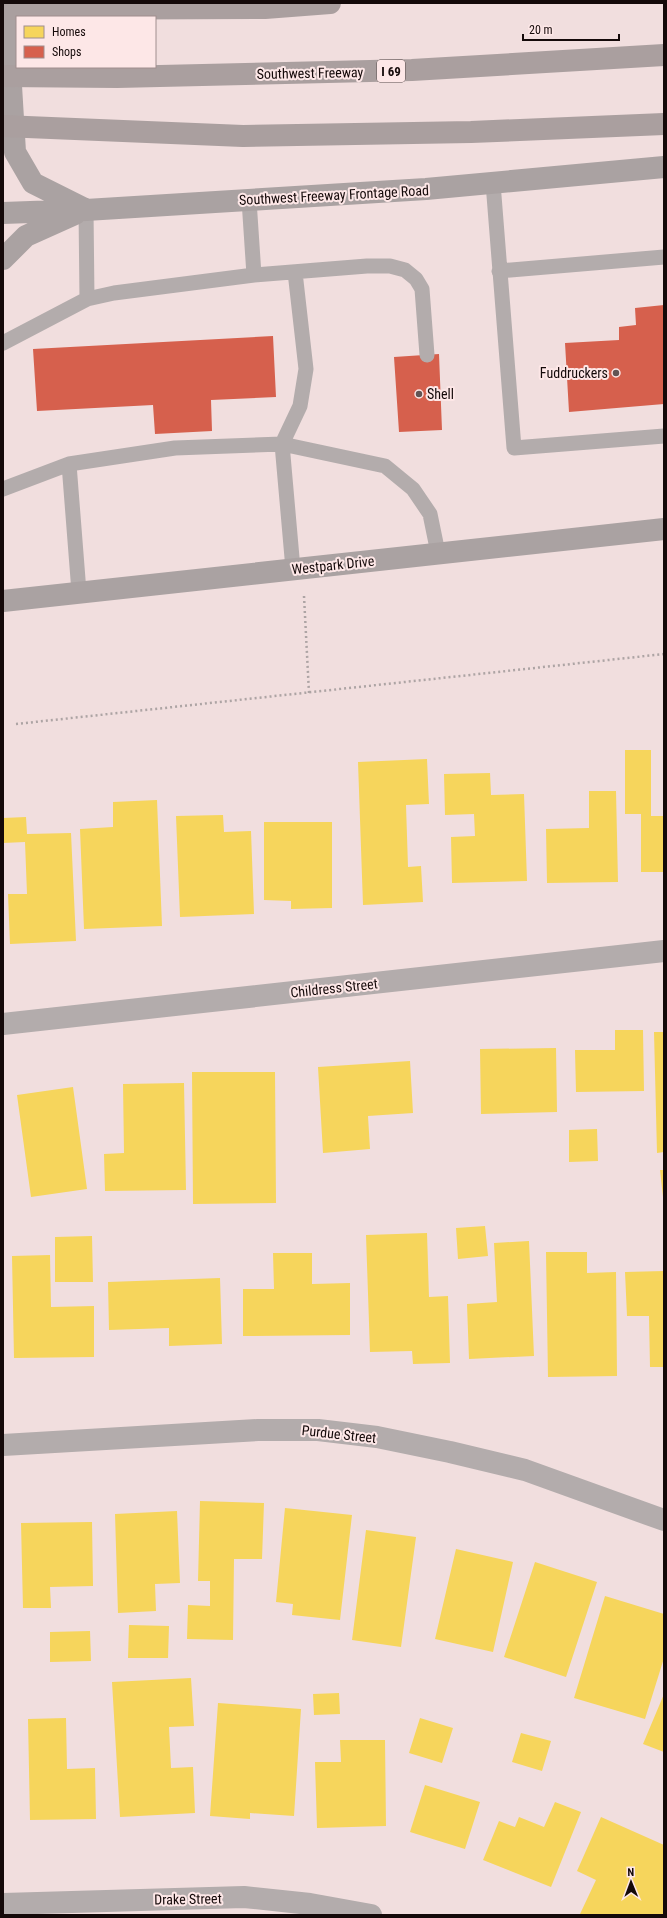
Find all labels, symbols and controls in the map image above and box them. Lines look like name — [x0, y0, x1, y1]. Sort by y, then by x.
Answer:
legend — [16, 16, 156, 68]
scale bar — [523, 16, 619, 42]
text: 20 m — [529, 23, 553, 37]
text: Homes — [52, 25, 86, 39]
text: Shops — [52, 45, 81, 59]
road number: I 69 — [377, 60, 405, 82]
street label: Southwest Freeway — [257, 64, 364, 82]
street label: Southwest Freeway Frontage Road — [239, 182, 429, 208]
place label: Fuddruckers — [540, 365, 608, 381]
marker: Fuddruckers — [611, 368, 621, 378]
place label: Shell — [427, 386, 454, 402]
marker: Shell — [414, 389, 424, 399]
street label: Westpark Drive — [291, 553, 375, 577]
street label: Childress Street — [290, 975, 378, 1001]
street label: Purdue Street — [301, 1422, 377, 1446]
north arrow — [611, 1862, 651, 1902]
text: N — [627, 1866, 635, 1879]
street label: Drake Street — [154, 1890, 222, 1908]

